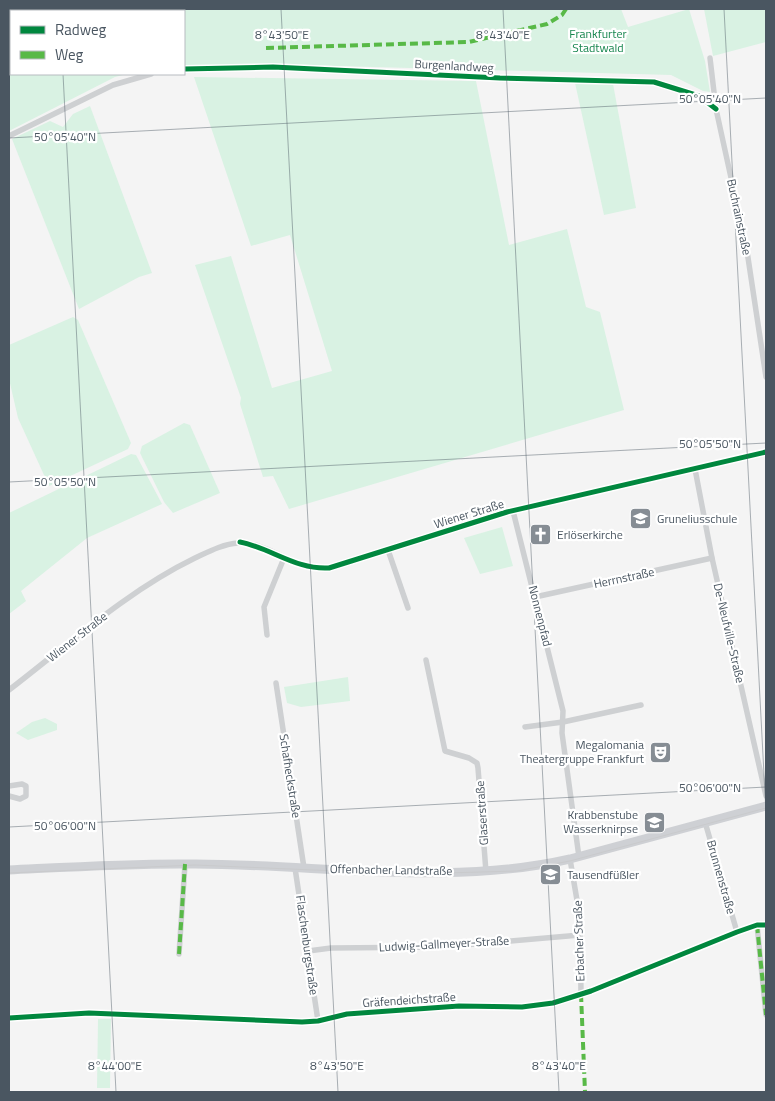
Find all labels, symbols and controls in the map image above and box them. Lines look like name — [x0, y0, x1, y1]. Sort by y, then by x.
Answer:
legend — [10, 10, 185, 75]
text: Radweg — [55, 18, 107, 41]
park label: Frankfurter Stadtwald — [569, 24, 627, 57]
text: 8°43'50"E — [255, 25, 309, 44]
text: 8°43'40"E — [476, 25, 530, 44]
text: Weg — [55, 43, 84, 66]
street label: Burgenlandweg — [414, 54, 494, 77]
text: 50°05'40"N — [679, 89, 741, 108]
text: 50°05'40"N — [34, 127, 96, 146]
street label: Buchrainstraße — [722, 177, 757, 257]
text: 50°05'50"N — [679, 434, 741, 453]
text: 50°05'50"N — [34, 472, 96, 491]
street label: Wiener Straße — [431, 494, 506, 533]
school or university icon: Gruneliusschule — [629, 507, 653, 531]
place label: Gruneliusschule — [657, 509, 737, 528]
church icon: Erlöserkirche — [529, 523, 553, 547]
place label: Erlöserkirche — [557, 525, 623, 544]
street label: Herrnstraße — [592, 562, 656, 593]
street label: De-Neufville-Straße — [709, 581, 750, 685]
street label: Nonnenpfad — [524, 583, 557, 648]
street label: Wiener Straße — [42, 607, 111, 666]
street label: Schafheckstraße — [274, 733, 306, 819]
place label: Megalomania Theatergruppe Frankfurt — [520, 735, 645, 768]
theatre icon: Megalomania Theatergruppe Frankfurt — [648, 740, 672, 764]
text: 50°06'00"N — [679, 778, 741, 797]
street label: Glaserstraße — [470, 780, 493, 846]
place label: Krabbenstube Wasserknirpse — [563, 805, 638, 838]
school or university icon: Krabbenstube Wasserknirpse — [642, 810, 666, 834]
text: 50°06'00"N — [34, 816, 96, 835]
street label: Brunnenstraße — [702, 838, 741, 916]
street label: Offenbacher Landstraße — [330, 859, 452, 880]
school or university icon: Tausendfüßler — [539, 863, 563, 887]
place label: Tausendfüßler — [567, 865, 639, 884]
street label: Flaschenburgstraße — [291, 894, 324, 996]
street label: Erbacher Straße — [568, 900, 589, 982]
street label: Ludwig-Gallmeyer-Straße — [378, 931, 510, 956]
street label: Gräfendeichstraße — [362, 987, 456, 1012]
text: 8°44'00"E — [88, 1056, 142, 1075]
text: 8°43'50"E — [310, 1056, 364, 1075]
text: 8°43'40"E — [532, 1056, 586, 1075]

